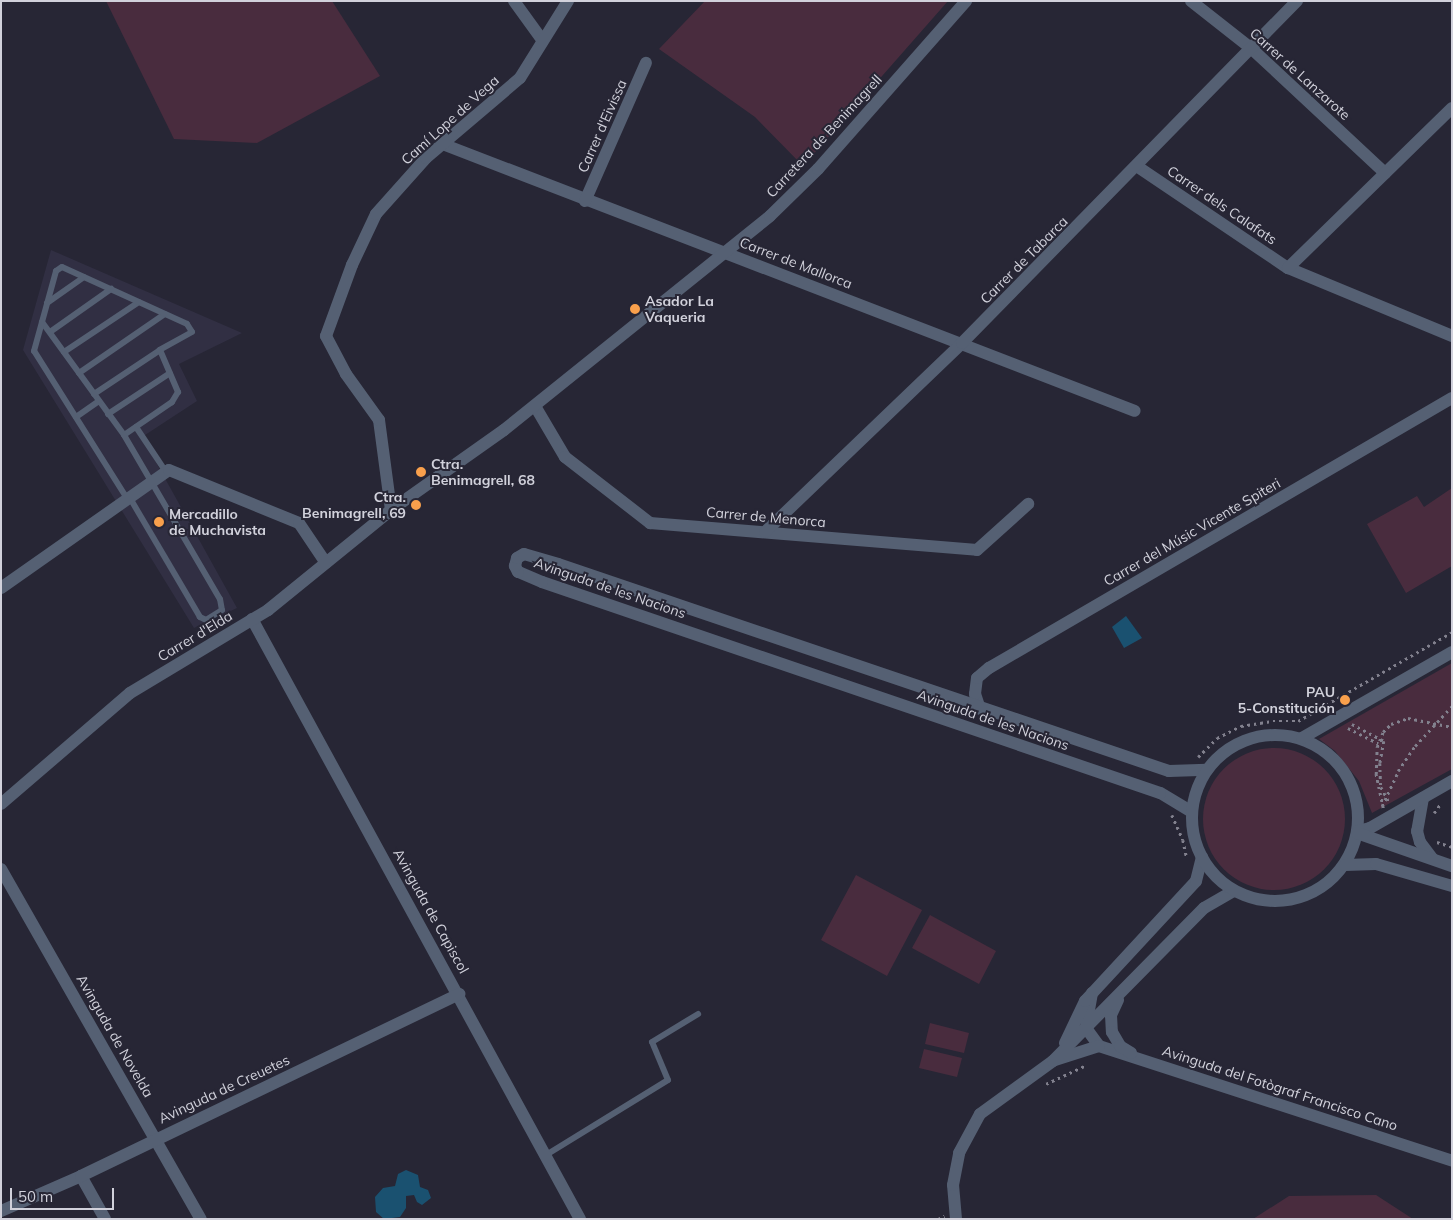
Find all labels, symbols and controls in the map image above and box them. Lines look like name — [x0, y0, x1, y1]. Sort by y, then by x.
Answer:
street label: Carrer de Lanzarote — [1246, 25, 1354, 123]
street label: Carretera de Benimagrell — [763, 71, 885, 201]
street label: Camí Lope de Vega — [398, 72, 502, 168]
street label: Carrer d'Eivissa — [574, 77, 630, 175]
street label: Carrer dels Calafats — [1164, 162, 1280, 248]
street label: Carrer de Tabarca — [977, 213, 1071, 307]
street label: Carrer de Mallorca — [737, 234, 855, 292]
place label: Asador La Vaqueria — [645, 293, 714, 326]
marker: Asador La Vaqueria — [629, 303, 641, 315]
place label: Ctra. Benimagrell, 68 — [431, 456, 535, 488]
marker: Ctra. Benimagrell, 68 — [415, 466, 427, 478]
street label: Carrer del Músic Vicente Spiteri — [1101, 474, 1283, 590]
place label: Ctra. Benimagrell, 69 — [302, 489, 406, 522]
marker: Ctra. Benimagrell, 69 — [410, 499, 422, 511]
street label: Carrer de Menorca — [706, 503, 826, 531]
place label: Mercadillo de Muchavista — [169, 506, 266, 538]
marker: Mercadillo de Muchavista — [153, 516, 165, 528]
street label: Avinguda de les Nacions — [532, 554, 688, 622]
street label: Carrer d'Elda — [155, 607, 235, 665]
place label: PAU 5-Constitución — [1238, 684, 1335, 716]
street label: Avinguda de les Nacions — [915, 686, 1071, 754]
marker: PAU 5-Constitución — [1339, 694, 1351, 706]
street label: Avinguda de Capiscol — [390, 846, 472, 976]
street label: Avinguda de Novelda — [73, 972, 157, 1100]
street label: Avinguda del Fotògraf Francisco Cano — [1160, 1042, 1400, 1134]
street label: Avinguda de Creuetes — [156, 1051, 292, 1127]
scale bar — [12, 1178, 116, 1210]
text: 50 m — [18, 1187, 53, 1206]

